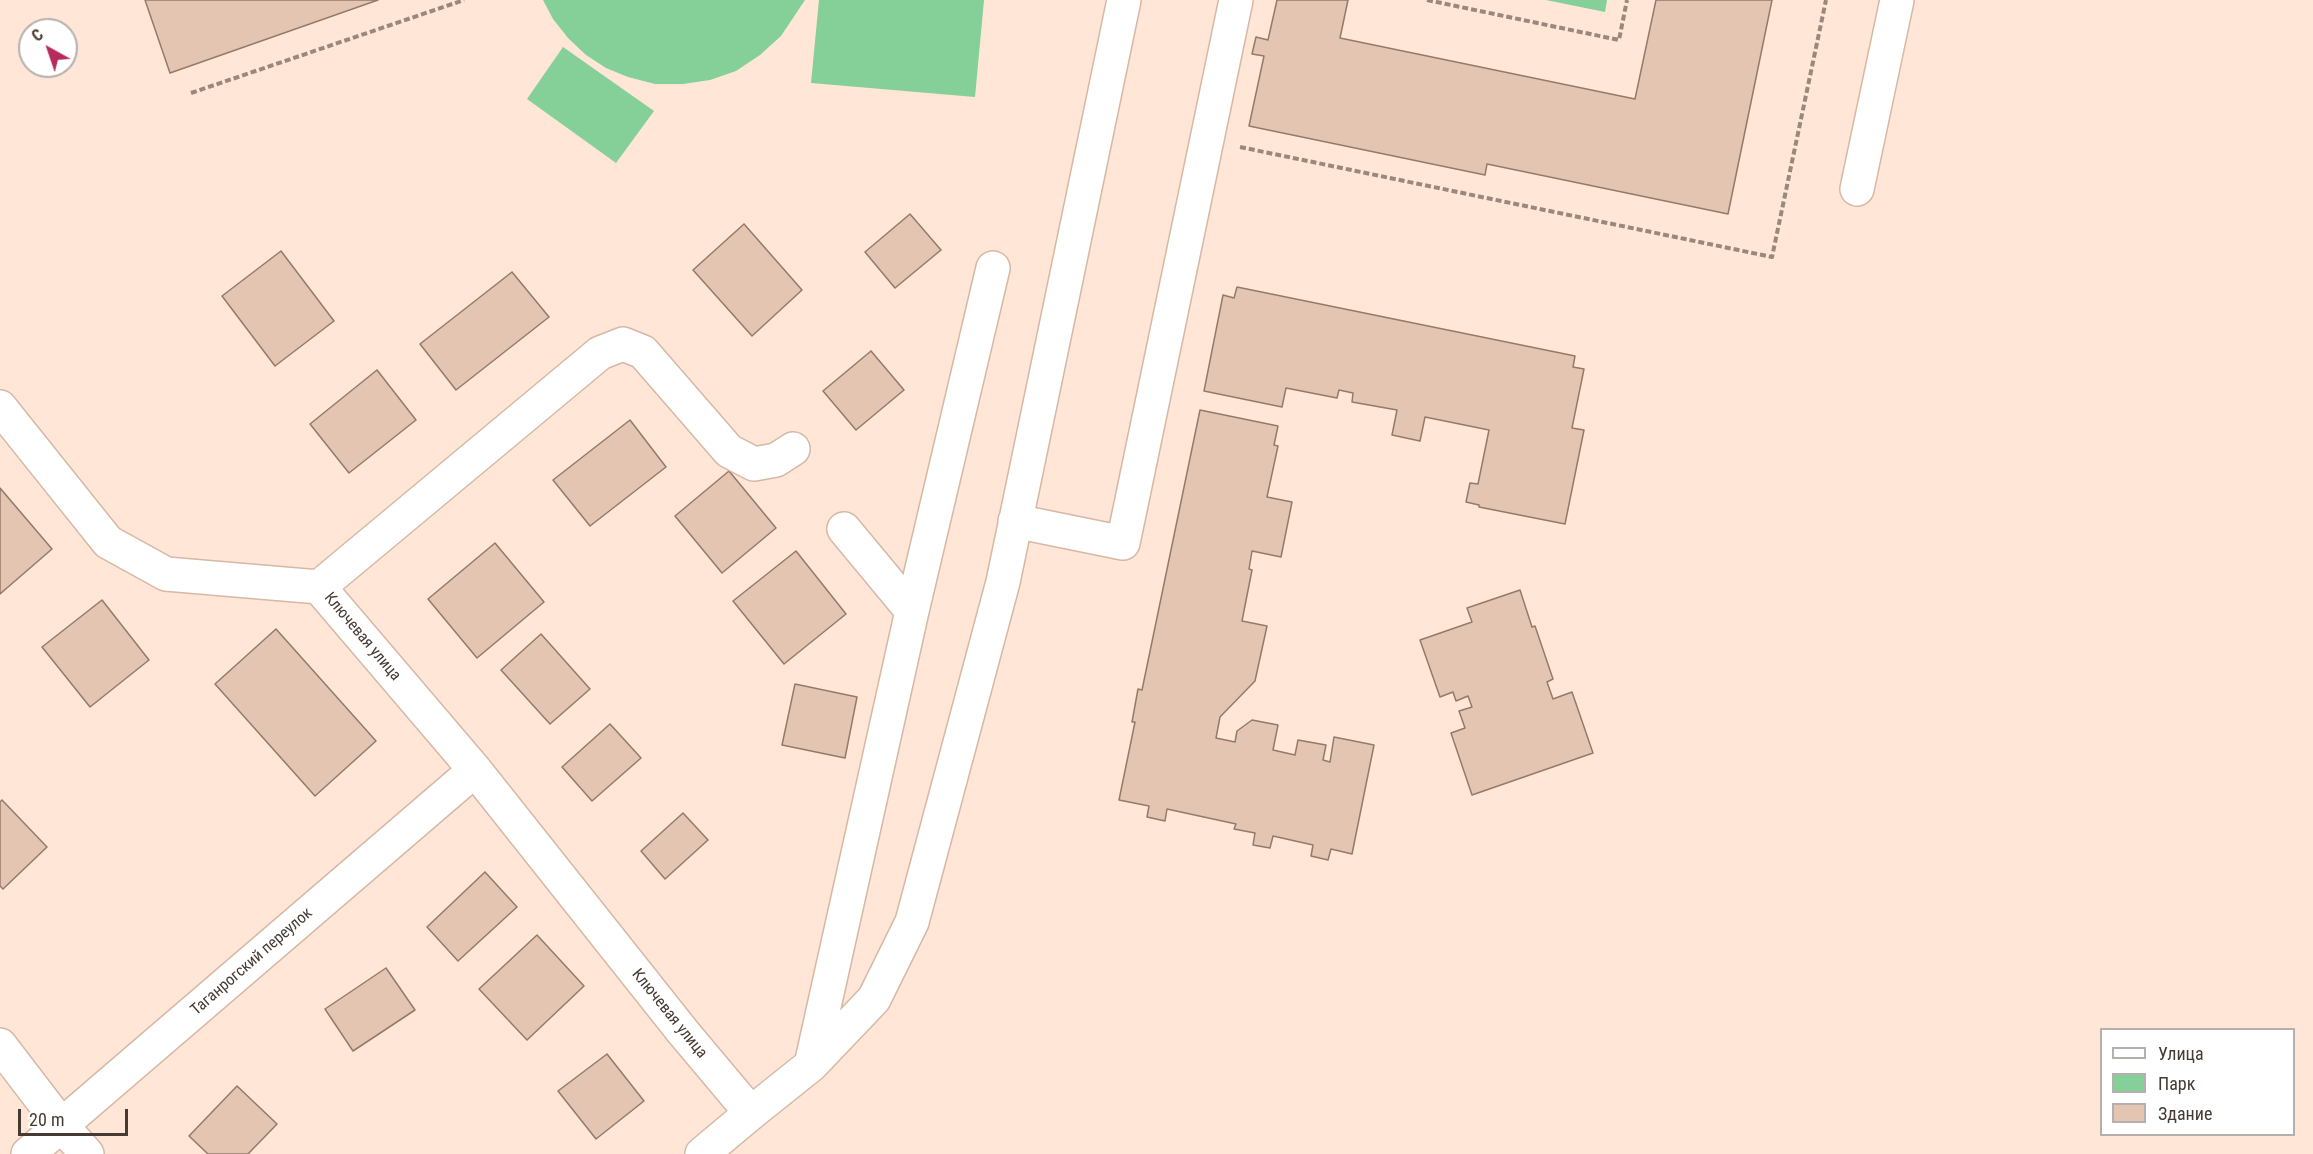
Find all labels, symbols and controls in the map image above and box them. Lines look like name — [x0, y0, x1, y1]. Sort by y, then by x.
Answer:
north arrow — [18, 18, 78, 78]
text: С — [28, 25, 47, 46]
street label: Ключевая улица — [319, 589, 405, 685]
street label: Таганрогский переулок — [187, 904, 317, 1020]
street label: Ключевая улица — [627, 965, 711, 1063]
legend — [2100, 1028, 2295, 1136]
text: Улица — [2158, 1043, 2204, 1064]
text: Парк — [2158, 1073, 2195, 1094]
scale bar — [21, 1097, 130, 1135]
text: Здание — [2158, 1103, 2212, 1124]
text: 20 m — [29, 1109, 64, 1130]

